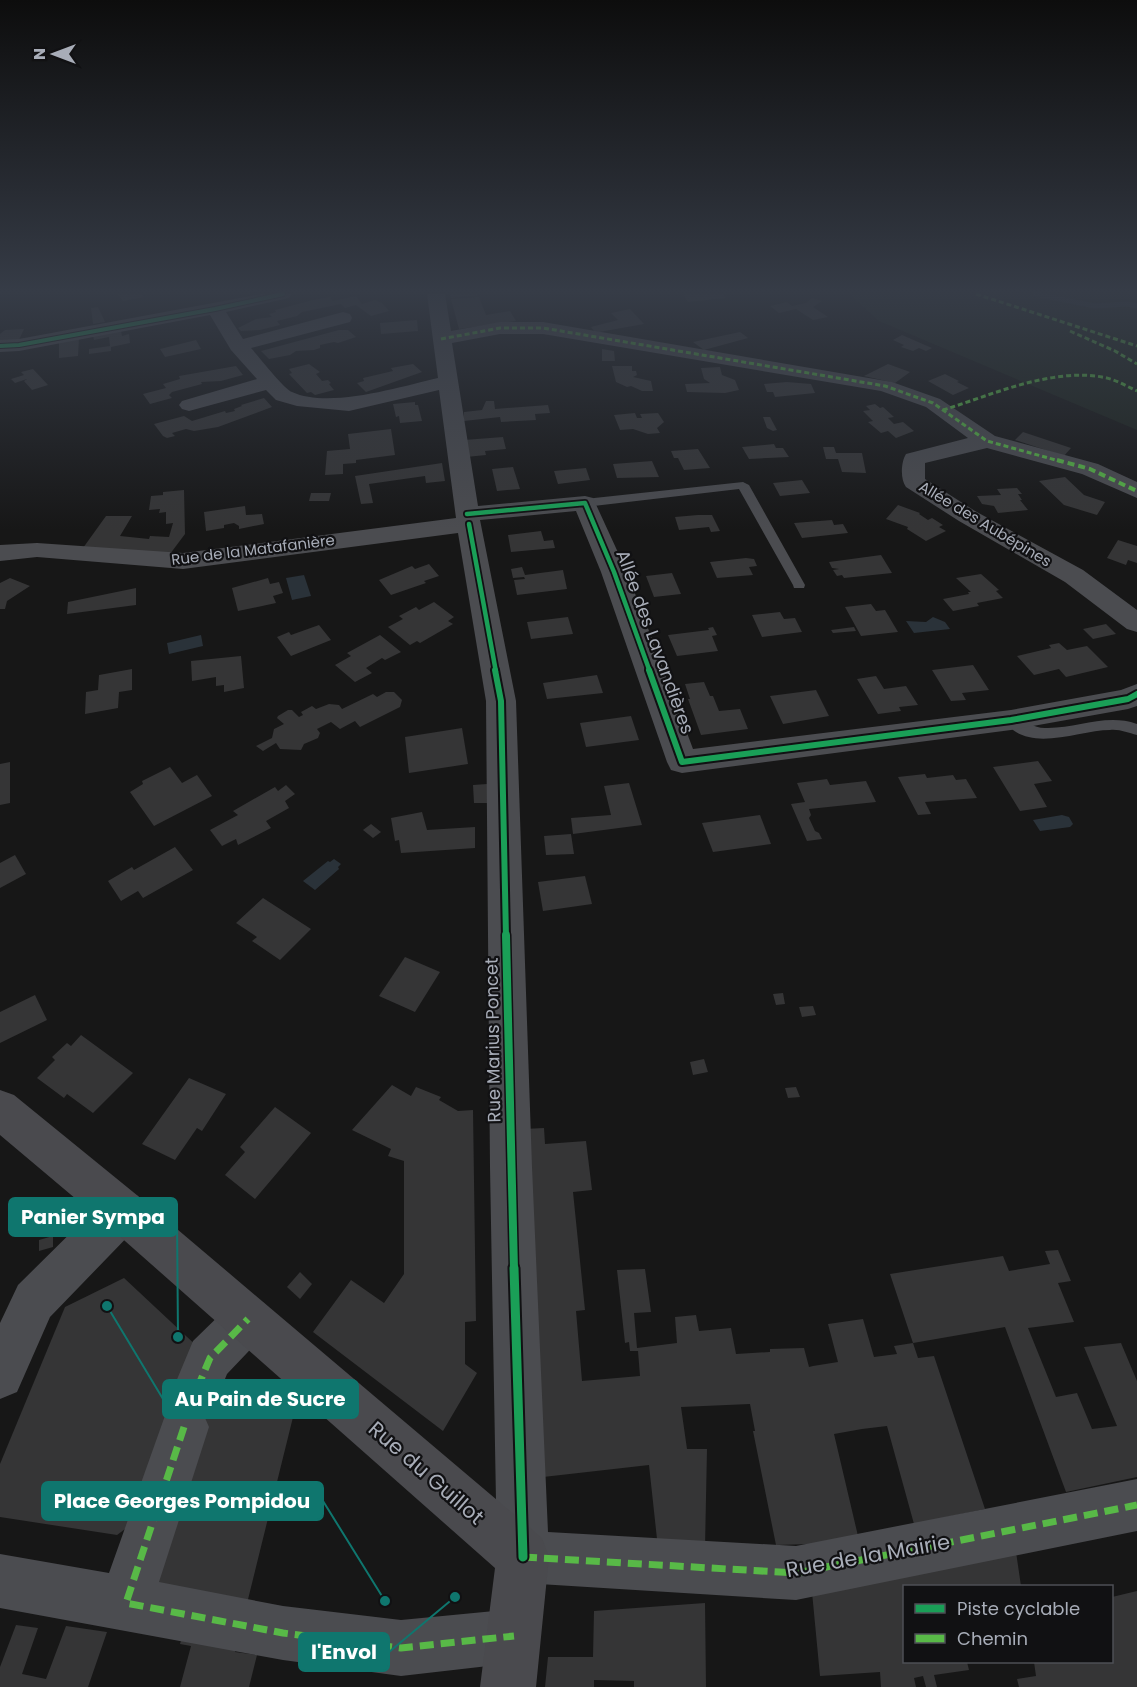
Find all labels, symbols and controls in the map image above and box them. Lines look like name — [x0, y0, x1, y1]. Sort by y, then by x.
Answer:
north arrow — [24, 24, 84, 84]
text: N — [28, 48, 51, 60]
street label: Allée des Aubépines — [915, 476, 1056, 572]
street label: Rue de la Matafanière — [170, 529, 336, 570]
street label: Allée des Lavandières — [610, 546, 700, 737]
street label: Rue Marius Poncet — [479, 957, 506, 1123]
callout: Panier Sympa — [9, 1198, 177, 1236]
text: Panier Sympa — [21, 1203, 165, 1231]
callout: Au Pain de Sucre — [163, 1380, 358, 1418]
text: Au Pain de Sucre — [174, 1385, 346, 1413]
street label: Rue du Guillot — [362, 1414, 490, 1531]
callout: Place Georges Pompidou — [42, 1482, 323, 1520]
text: Place Georges Pompidou — [54, 1487, 310, 1515]
street label: Rue de la Mairie — [784, 1527, 952, 1584]
legend — [903, 1585, 1113, 1663]
text: Piste cyclable — [957, 1596, 1080, 1621]
text: Chemin — [957, 1626, 1028, 1651]
callout: l'Envol — [299, 1633, 389, 1671]
text: l'Envol — [311, 1638, 377, 1666]

